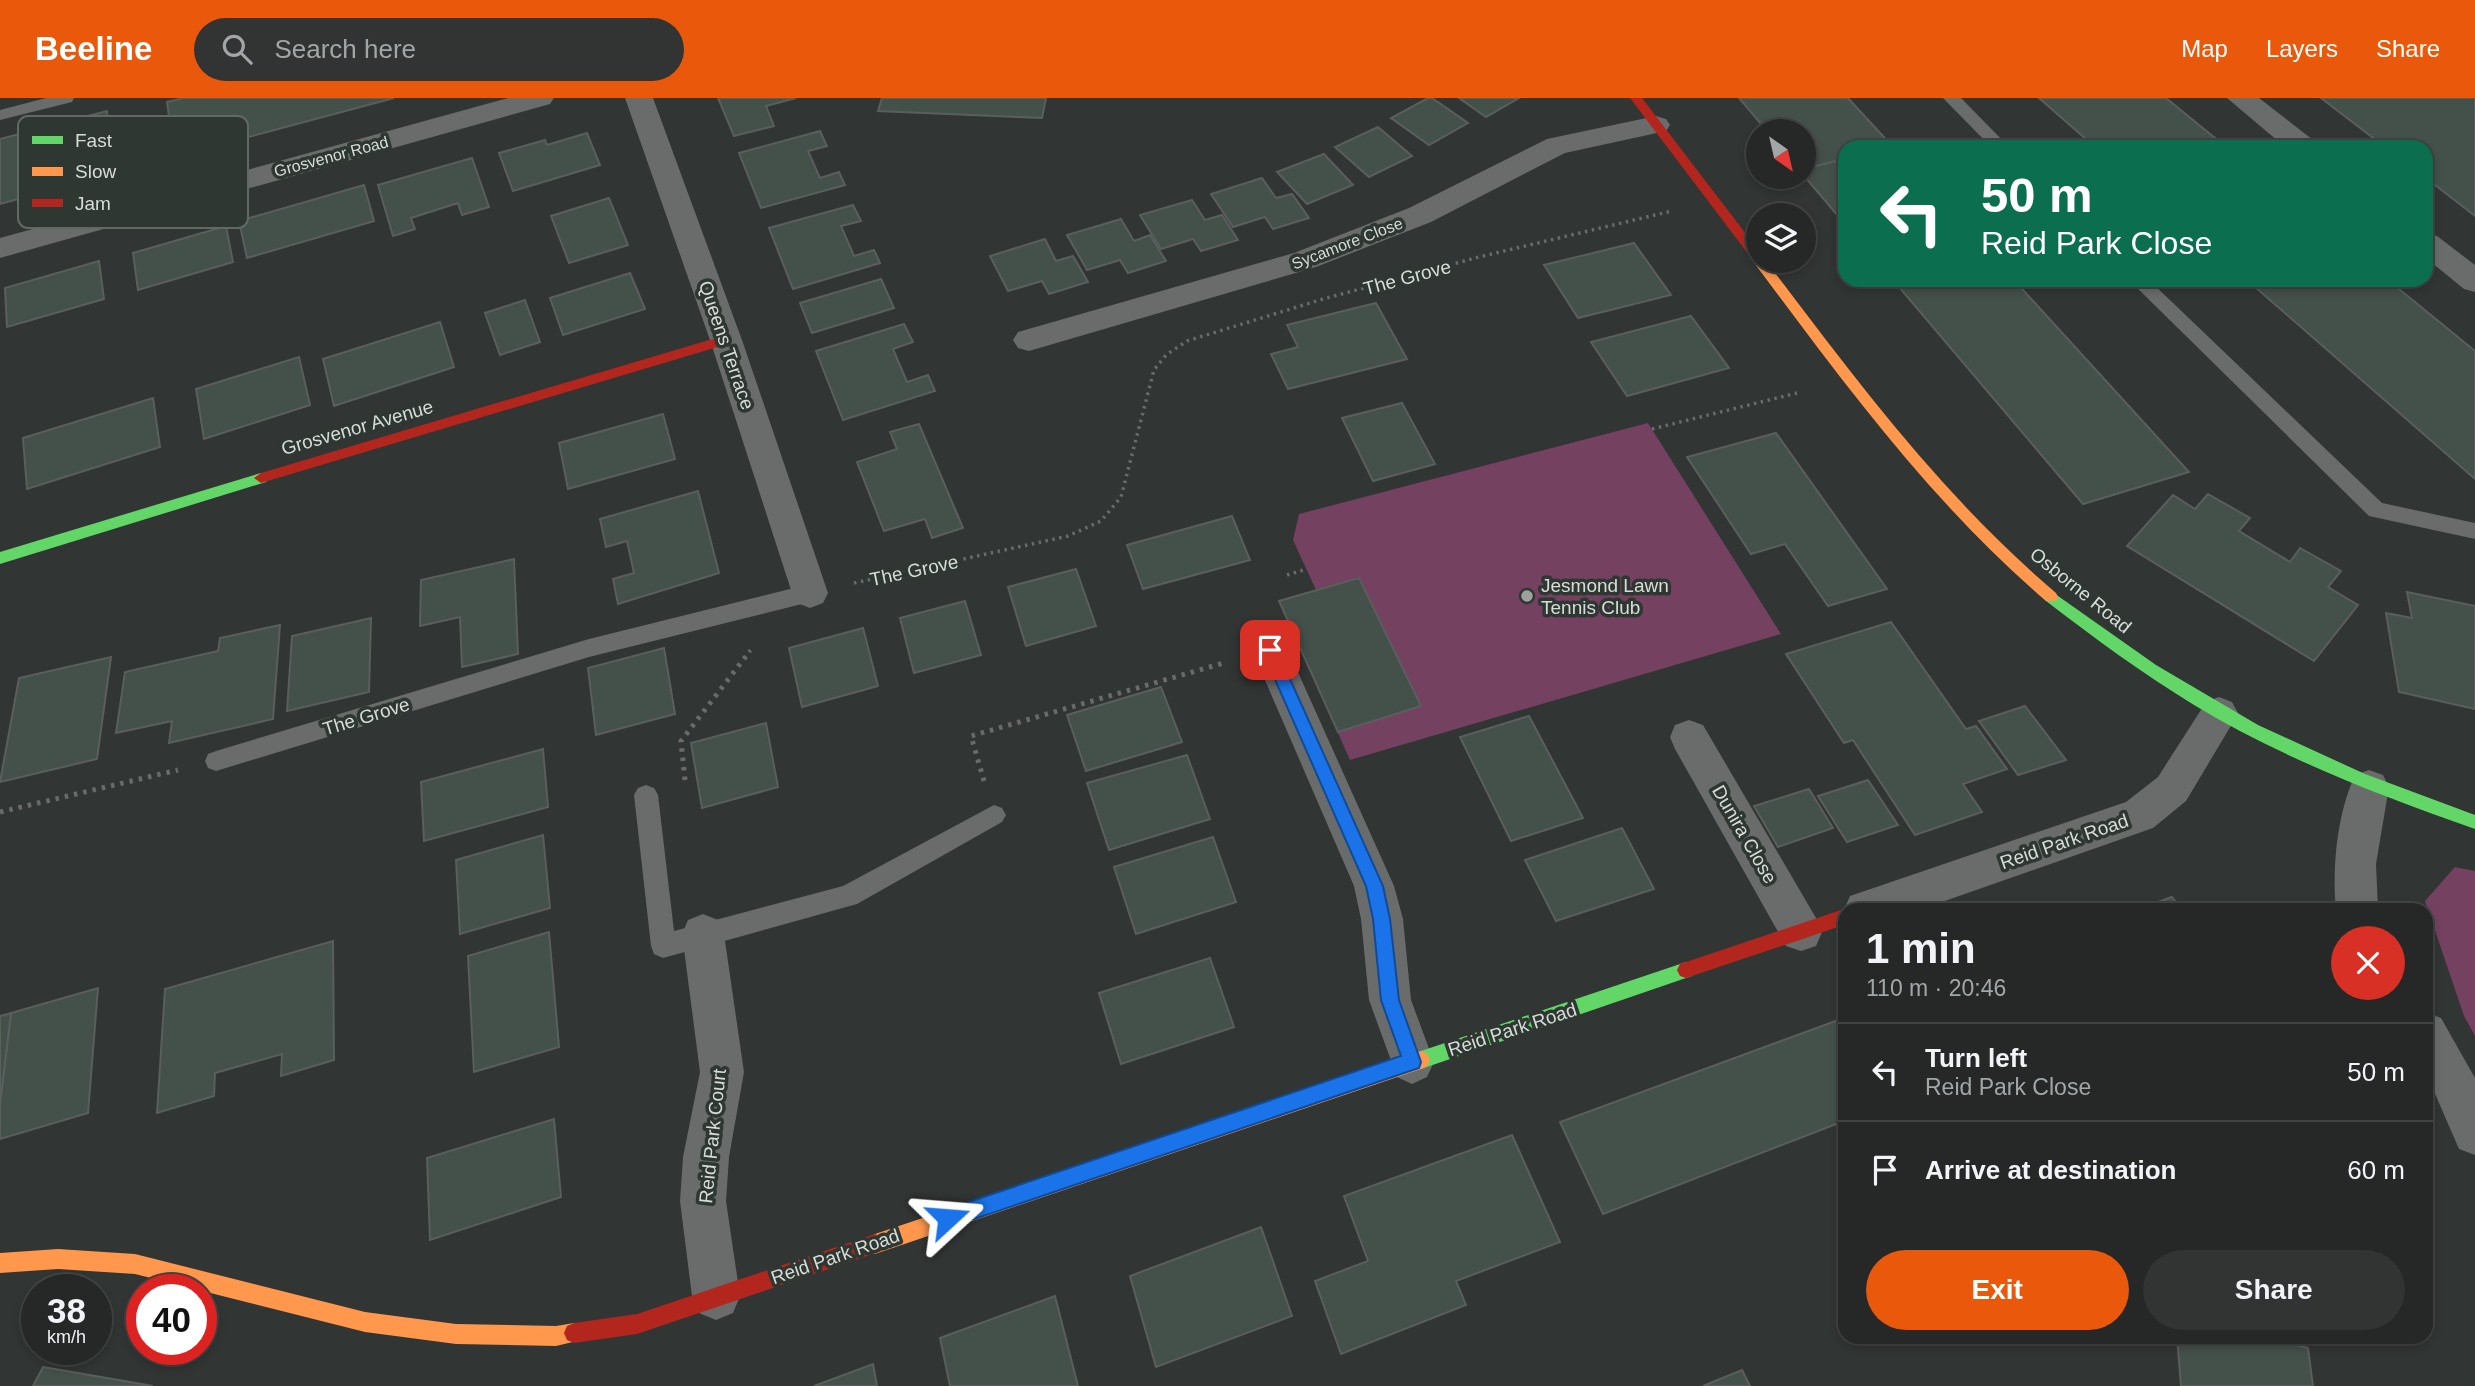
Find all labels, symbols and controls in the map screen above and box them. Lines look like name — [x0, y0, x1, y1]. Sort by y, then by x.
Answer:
search box — [194, 18, 684, 81]
text: Beeline — [35, 30, 152, 67]
icon: search — [218, 30, 256, 68]
text: Search here — [274, 34, 416, 64]
text: Map — [2181, 35, 2228, 62]
text: Layers — [2266, 35, 2338, 62]
text: Share — [2376, 35, 2440, 62]
legend — [18, 116, 248, 228]
north arrow — [1746, 119, 1816, 189]
map controls — [1746, 119, 1816, 273]
text: Fast — [75, 130, 113, 151]
street label: Grosvenor Road — [272, 133, 390, 180]
text: Slow — [75, 161, 116, 182]
icon: left — [1866, 168, 1957, 259]
text: 50 m — [1981, 168, 2093, 222]
text: Jam — [75, 193, 111, 214]
button: layers — [1746, 203, 1816, 273]
street label: Sycamore Close — [1289, 214, 1405, 272]
text: Reid Park Close — [1981, 225, 2212, 261]
street label: The Grove — [1361, 256, 1453, 299]
street label: Queens Terrace — [695, 278, 758, 412]
street label: Grosvenor Avenue — [279, 396, 436, 459]
street label: Osborne Road — [2026, 543, 2135, 637]
street label: The Grove — [868, 551, 960, 590]
place label: Jesmond Lawn Tennis Club — [1541, 575, 1669, 618]
marker: Jesmond Lawn Tennis Club — [1519, 588, 1535, 604]
pin — [1240, 620, 1300, 680]
icon: arrive — [1251, 631, 1289, 669]
street label: The Grove — [320, 693, 412, 740]
street label: Dunira Close — [1708, 781, 1781, 887]
street label: Reid Park Road — [1997, 810, 2131, 873]
text: 1 min — [1866, 925, 1976, 972]
button: close — [2331, 926, 2405, 1000]
text: 110 m · 20:46 — [1866, 975, 2006, 1001]
street label: Reid Park Road — [1445, 999, 1579, 1060]
text: Turn left — [1925, 1043, 2027, 1073]
icon: left — [1866, 1053, 1904, 1091]
text: 50 m — [2347, 1057, 2405, 1087]
street label: Reid Park Court — [695, 1067, 730, 1204]
text: Reid Park Close — [1925, 1074, 2091, 1100]
icon: arrive — [1866, 1151, 1904, 1189]
text: Arrive at destination — [1925, 1155, 2176, 1185]
text: 60 m — [2347, 1155, 2405, 1185]
position arrow — [911, 1181, 985, 1255]
street label: Reid Park Road — [768, 1225, 902, 1288]
button: Exit — [1866, 1250, 2129, 1330]
button: Share — [2143, 1250, 2405, 1330]
speed limit sign: 40 — [126, 1274, 217, 1365]
text: 38 — [47, 1291, 86, 1330]
text: km/h — [47, 1327, 86, 1347]

